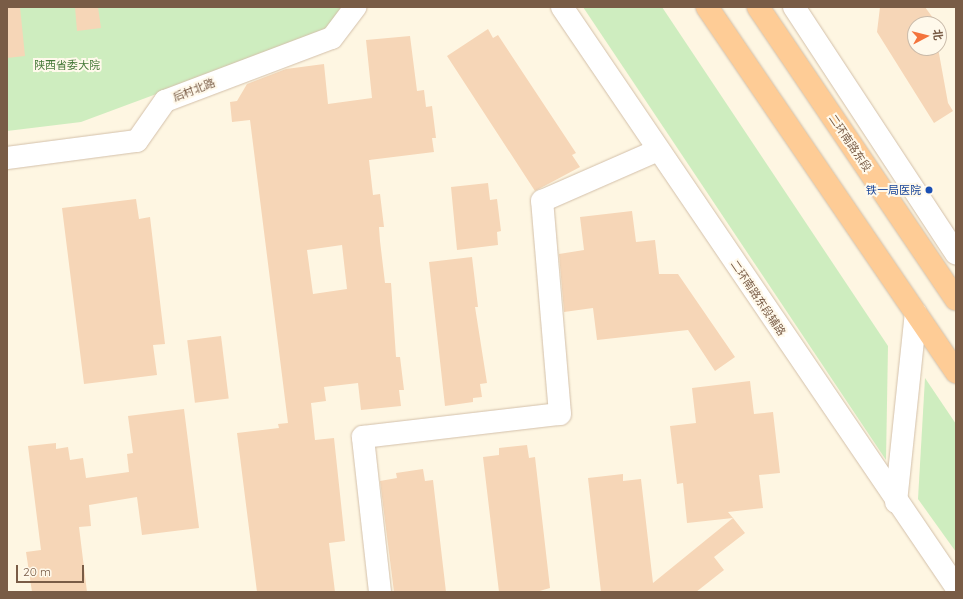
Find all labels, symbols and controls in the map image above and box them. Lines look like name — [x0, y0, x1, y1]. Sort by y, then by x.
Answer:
north arrow — [907, 16, 947, 56]
text: 北 — [930, 28, 946, 41]
park label: 陕西省委大院 — [34, 58, 100, 72]
street label: 后村北路 — [171, 76, 217, 104]
street label: 二环南路东段 — [826, 112, 874, 174]
place label: 铁一局医院 — [866, 183, 921, 197]
marker: 铁一局医院 — [924, 185, 934, 195]
street label: 二环南路东段辅路 — [728, 258, 788, 338]
scale bar — [18, 557, 86, 583]
text: 20 m — [23, 564, 51, 579]

